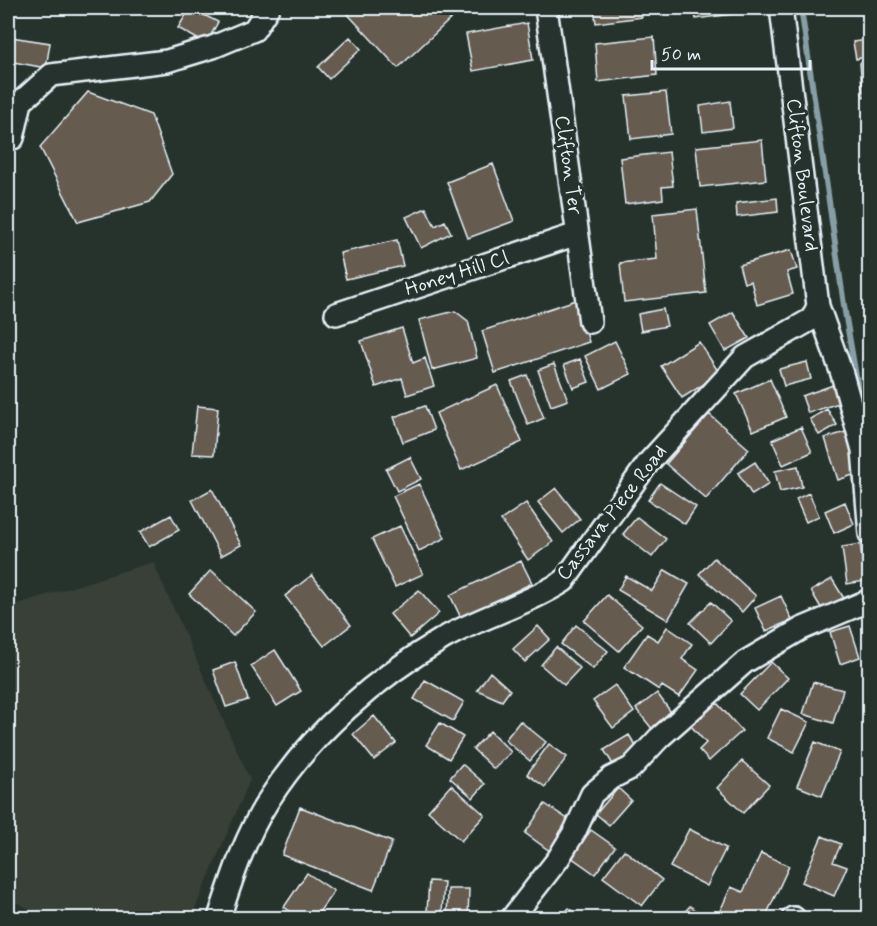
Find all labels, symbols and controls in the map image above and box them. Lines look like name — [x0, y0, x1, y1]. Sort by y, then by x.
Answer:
scale bar — [652, 33, 810, 71]
text: 50 m — [661, 43, 701, 67]
street label: Clifton Boulevard — [779, 97, 825, 253]
street label: Clifton Ter — [548, 114, 588, 217]
street label: Honey Hill Cl — [402, 245, 512, 303]
street label: Cassava Piece Road — [550, 439, 674, 587]

